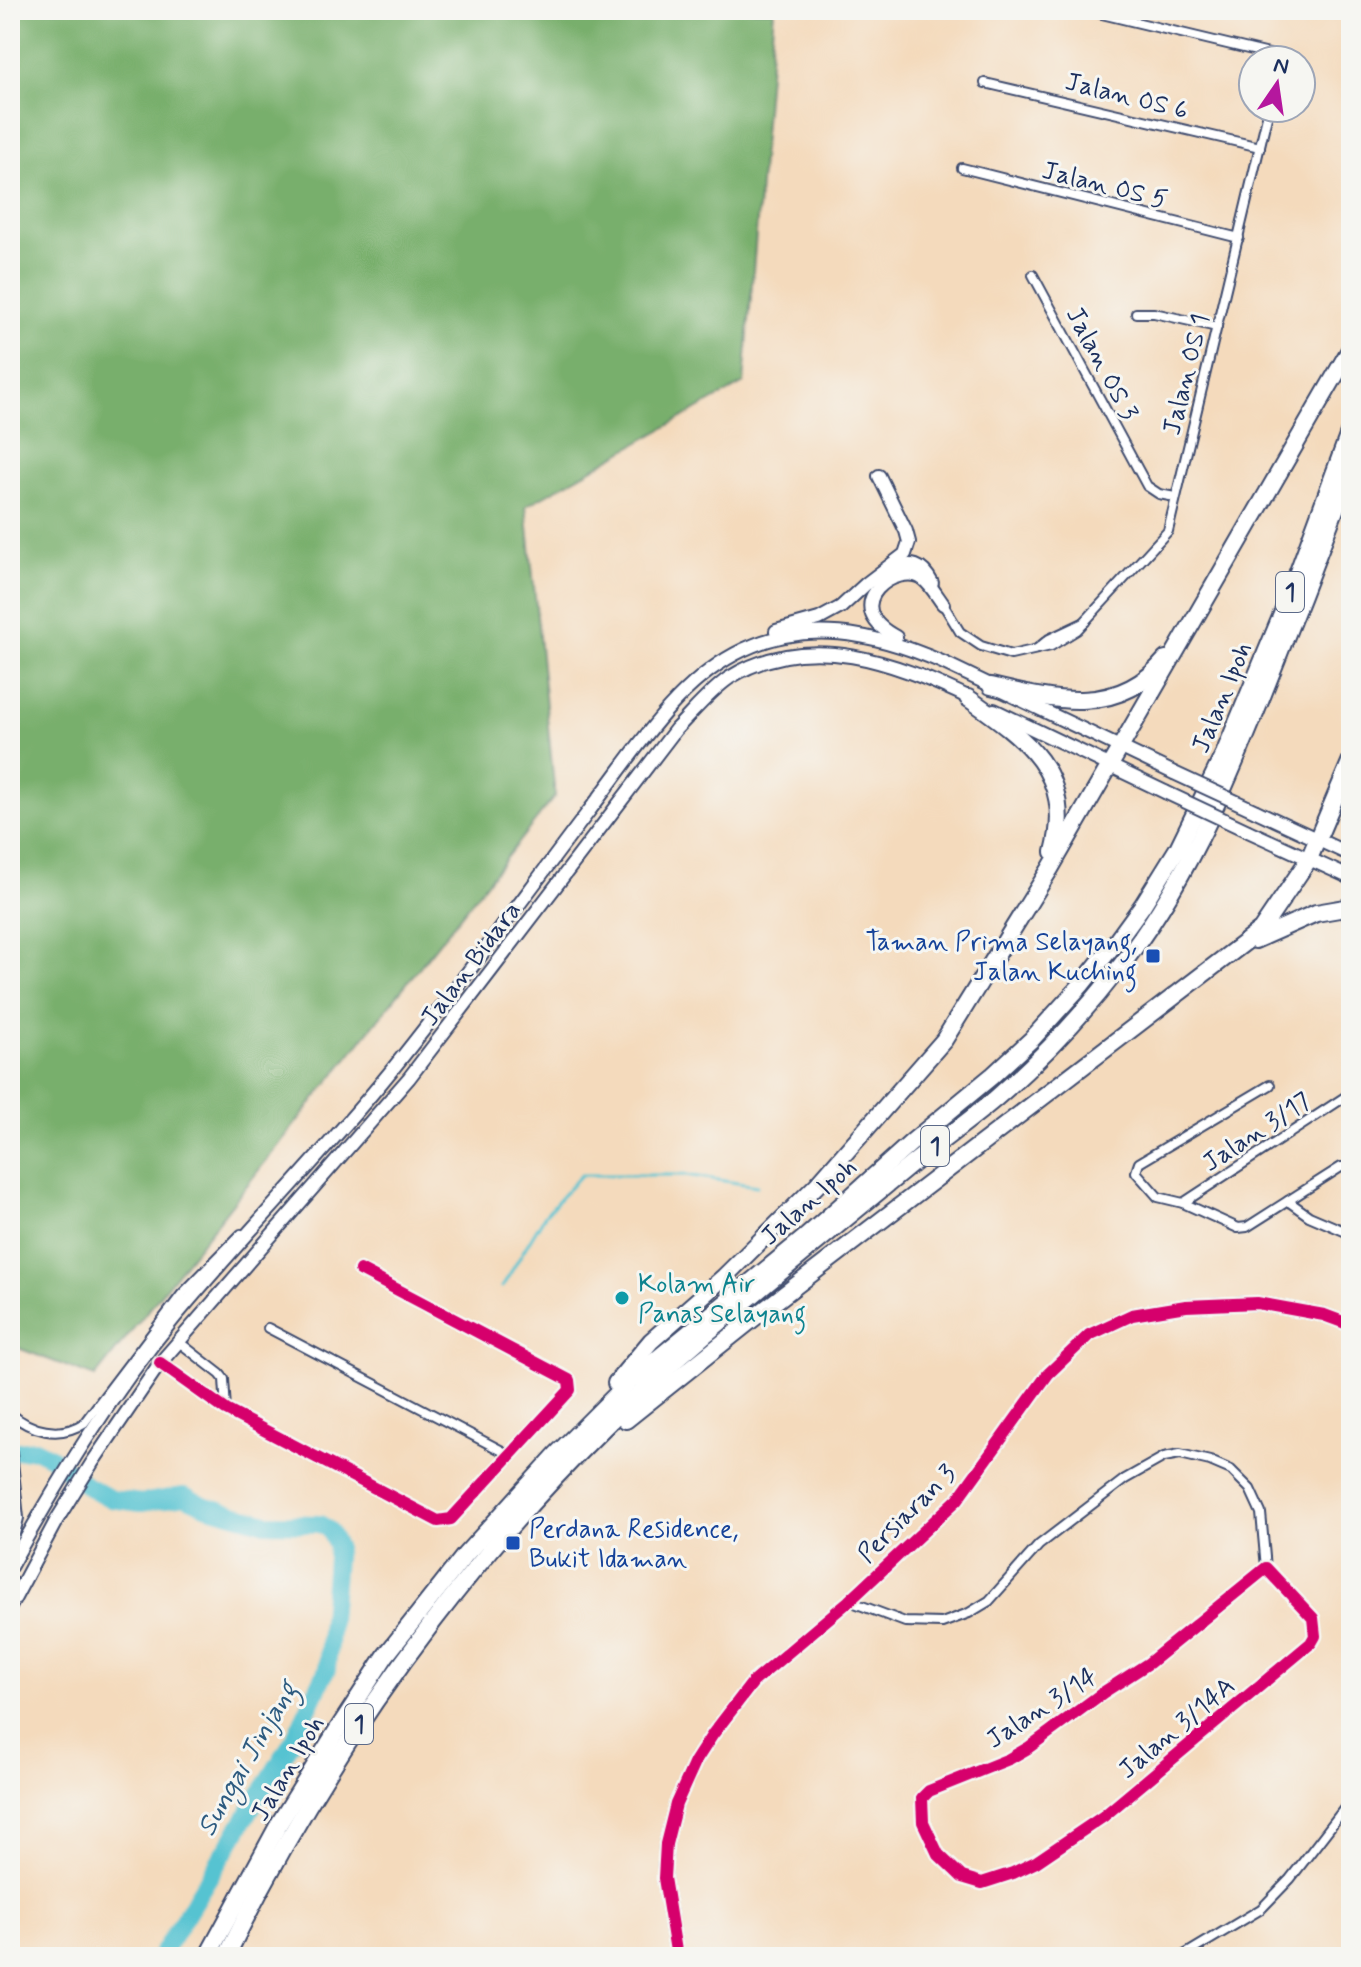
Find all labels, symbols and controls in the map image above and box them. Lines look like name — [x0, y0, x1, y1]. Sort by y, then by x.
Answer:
north arrow — [1237, 44, 1317, 124]
text: N — [1271, 51, 1291, 82]
street label: Jalan OS 6 — [1062, 65, 1191, 129]
street label: Jalan OS 5 — [1038, 154, 1171, 218]
street label: Jalan OS 3 — [1057, 301, 1145, 427]
street label: Jalan OS 1 — [1155, 310, 1218, 439]
road number: 1 — [1276, 572, 1304, 612]
street label: Jalan Ipoh — [1184, 637, 1261, 758]
street label: Jalan Bidara — [414, 895, 530, 1033]
place label: Taman Prima Selayang, Jalan Kuching — [866, 926, 1137, 993]
marker: Taman Prima Selayang, Jalan Kuching — [1144, 947, 1162, 965]
street label: Jalan 3/17 — [1196, 1085, 1318, 1180]
road number: 1 — [921, 1126, 949, 1166]
street label: Jalan Ipoh — [754, 1151, 865, 1254]
place label: Kolam Air Panas Selayang — [638, 1268, 806, 1335]
marker: Kolam Air Panas Selayang — [613, 1289, 631, 1307]
street label: Persiaran 3 — [851, 1458, 964, 1571]
place label: Perdana Residence, Bukit Idaman — [529, 1513, 738, 1577]
marker: Perdana Residence, Bukit Idaman — [504, 1534, 522, 1552]
street label: Jalan 3/14 — [980, 1660, 1104, 1757]
street label: Jalan 3/14A — [1112, 1670, 1243, 1787]
water label: Sungai Jinjang — [189, 1673, 311, 1845]
road number: 1 — [345, 1704, 373, 1744]
street label: Jalan Ipoh — [244, 1710, 333, 1828]

